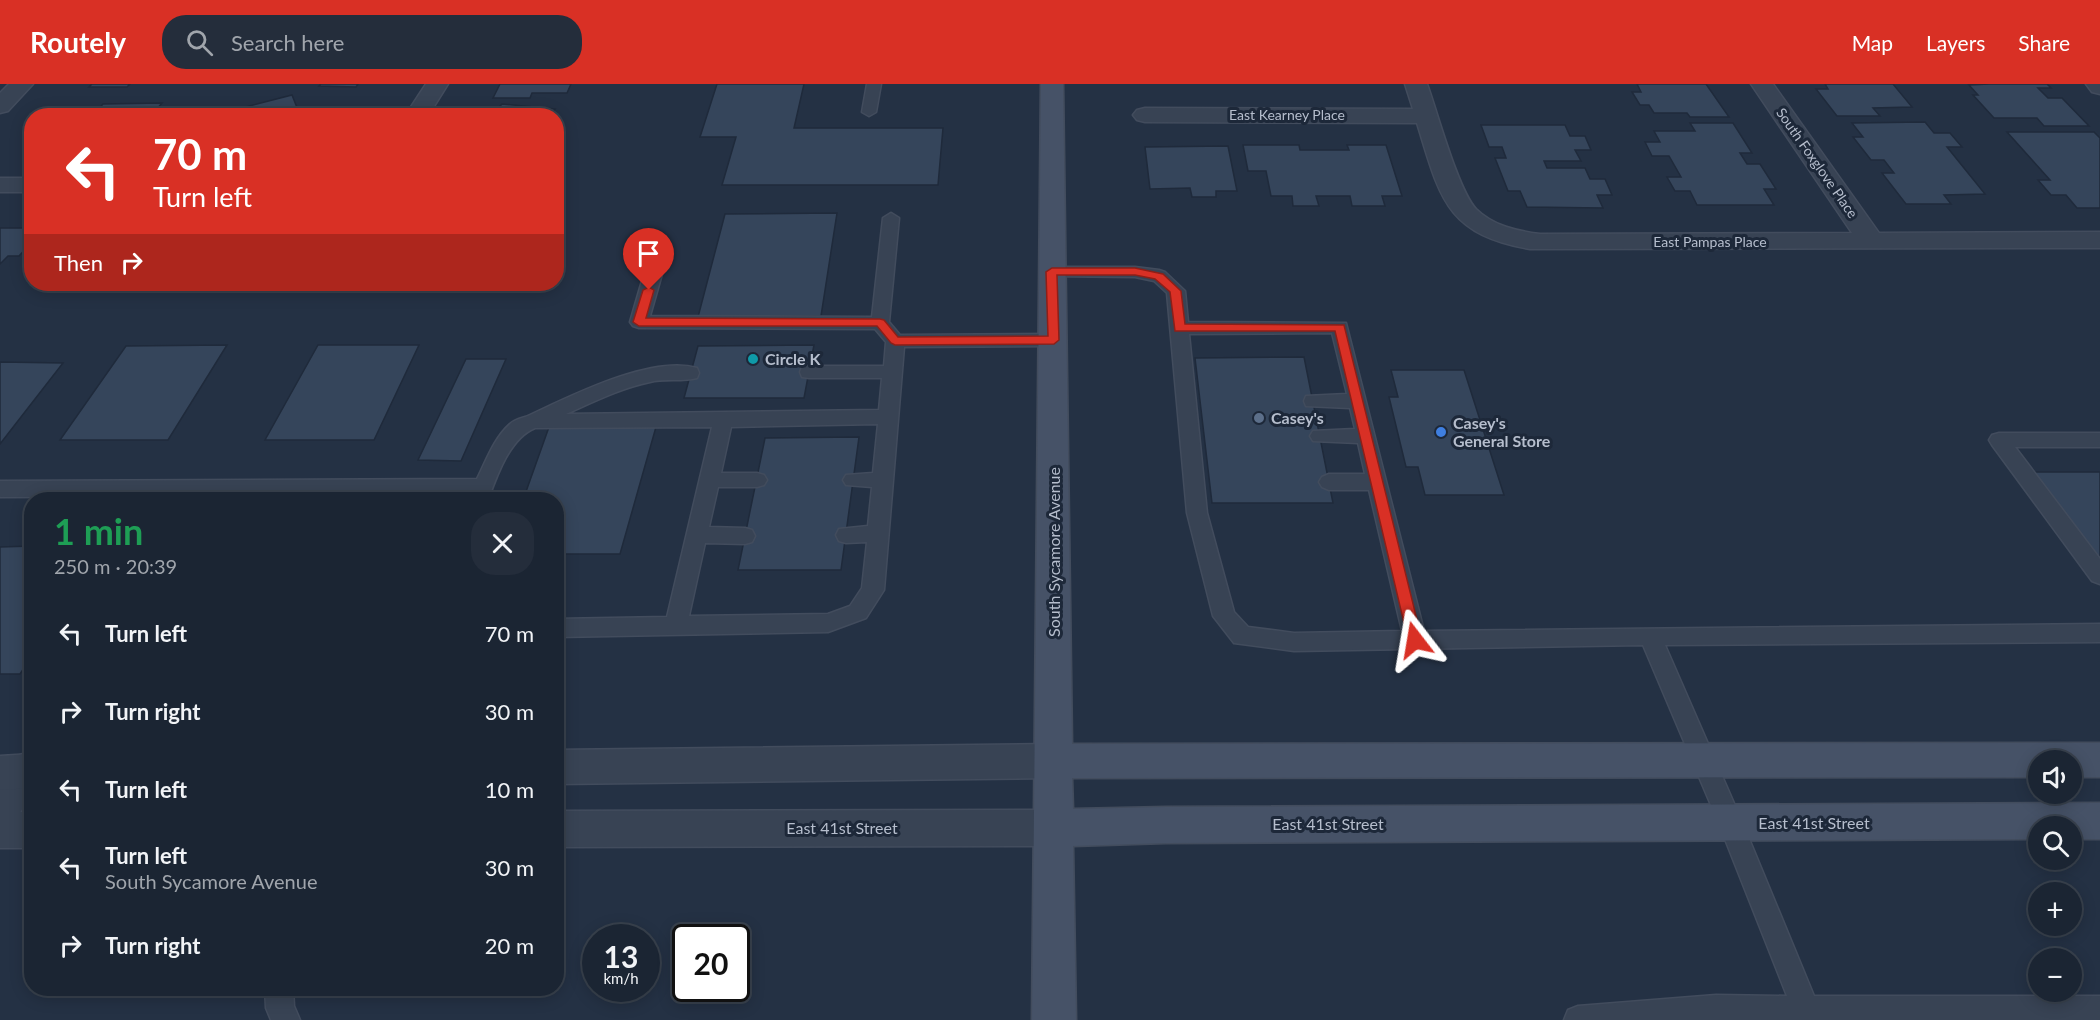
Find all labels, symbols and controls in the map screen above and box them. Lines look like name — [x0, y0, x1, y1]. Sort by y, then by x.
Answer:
search box — [162, 15, 582, 69]
text: Routely — [30, 25, 126, 59]
icon: search — [183, 26, 216, 59]
text: Search here — [231, 29, 344, 56]
text: Map — [1852, 30, 1893, 55]
text: Layers — [1926, 30, 1985, 55]
text: Share — [2018, 30, 2070, 55]
street label: South Foxglove Place — [1773, 104, 1862, 221]
street label: East Kearney Place — [1229, 106, 1345, 123]
text: 70 m — [153, 129, 247, 179]
icon: left — [54, 132, 132, 210]
text: Turn left — [153, 180, 252, 213]
pin — [623, 228, 674, 290]
street label: East Pampas Place — [1653, 233, 1767, 250]
icon: arrive — [632, 237, 665, 270]
icon: right — [115, 246, 148, 279]
text: Then — [54, 249, 103, 276]
place label: Circle K — [765, 349, 822, 368]
marker: Circle K — [746, 352, 760, 366]
place label: Casey's — [1271, 408, 1324, 427]
marker: Casey's — [1252, 411, 1266, 425]
place label: Casey's General Store — [1453, 413, 1551, 450]
marker: Casey's General Store — [1434, 425, 1448, 439]
street label: South Sycamore Avenue — [1044, 467, 1063, 637]
text: 1 min — [54, 509, 143, 553]
button: close — [471, 512, 534, 575]
text: 250 m · 20:39 — [54, 554, 177, 578]
position arrow — [1383, 608, 1447, 672]
icon: left — [54, 617, 87, 650]
text: Turn left — [105, 620, 187, 647]
text: 70 m — [485, 620, 534, 647]
icon: right — [54, 695, 87, 728]
text: Turn right — [105, 698, 200, 725]
text: 30 m — [485, 698, 534, 725]
map controls — [2028, 750, 2082, 1002]
button: sound — [2028, 750, 2082, 804]
icon: left — [54, 773, 87, 806]
text: Turn left — [105, 776, 187, 803]
text: 10 m — [485, 776, 534, 803]
street label: East 41st Street — [1758, 813, 1870, 832]
street label: East 41st Street — [1272, 814, 1384, 833]
button: search — [2028, 816, 2082, 870]
street label: East 41st Street — [786, 818, 898, 837]
text: Turn left — [105, 842, 187, 869]
icon: left — [54, 851, 87, 884]
text: 30 m — [485, 854, 534, 881]
text: South Sycamore Avenue — [105, 869, 317, 893]
button: + — [2028, 882, 2082, 936]
speed limit sign: 20 — [672, 924, 750, 1002]
icon: right — [54, 929, 87, 962]
text: Turn right — [105, 932, 200, 959]
text: 20 m — [485, 932, 534, 959]
text: 13 — [604, 938, 638, 974]
button: − — [2028, 948, 2082, 1002]
text: km/h — [603, 969, 639, 987]

